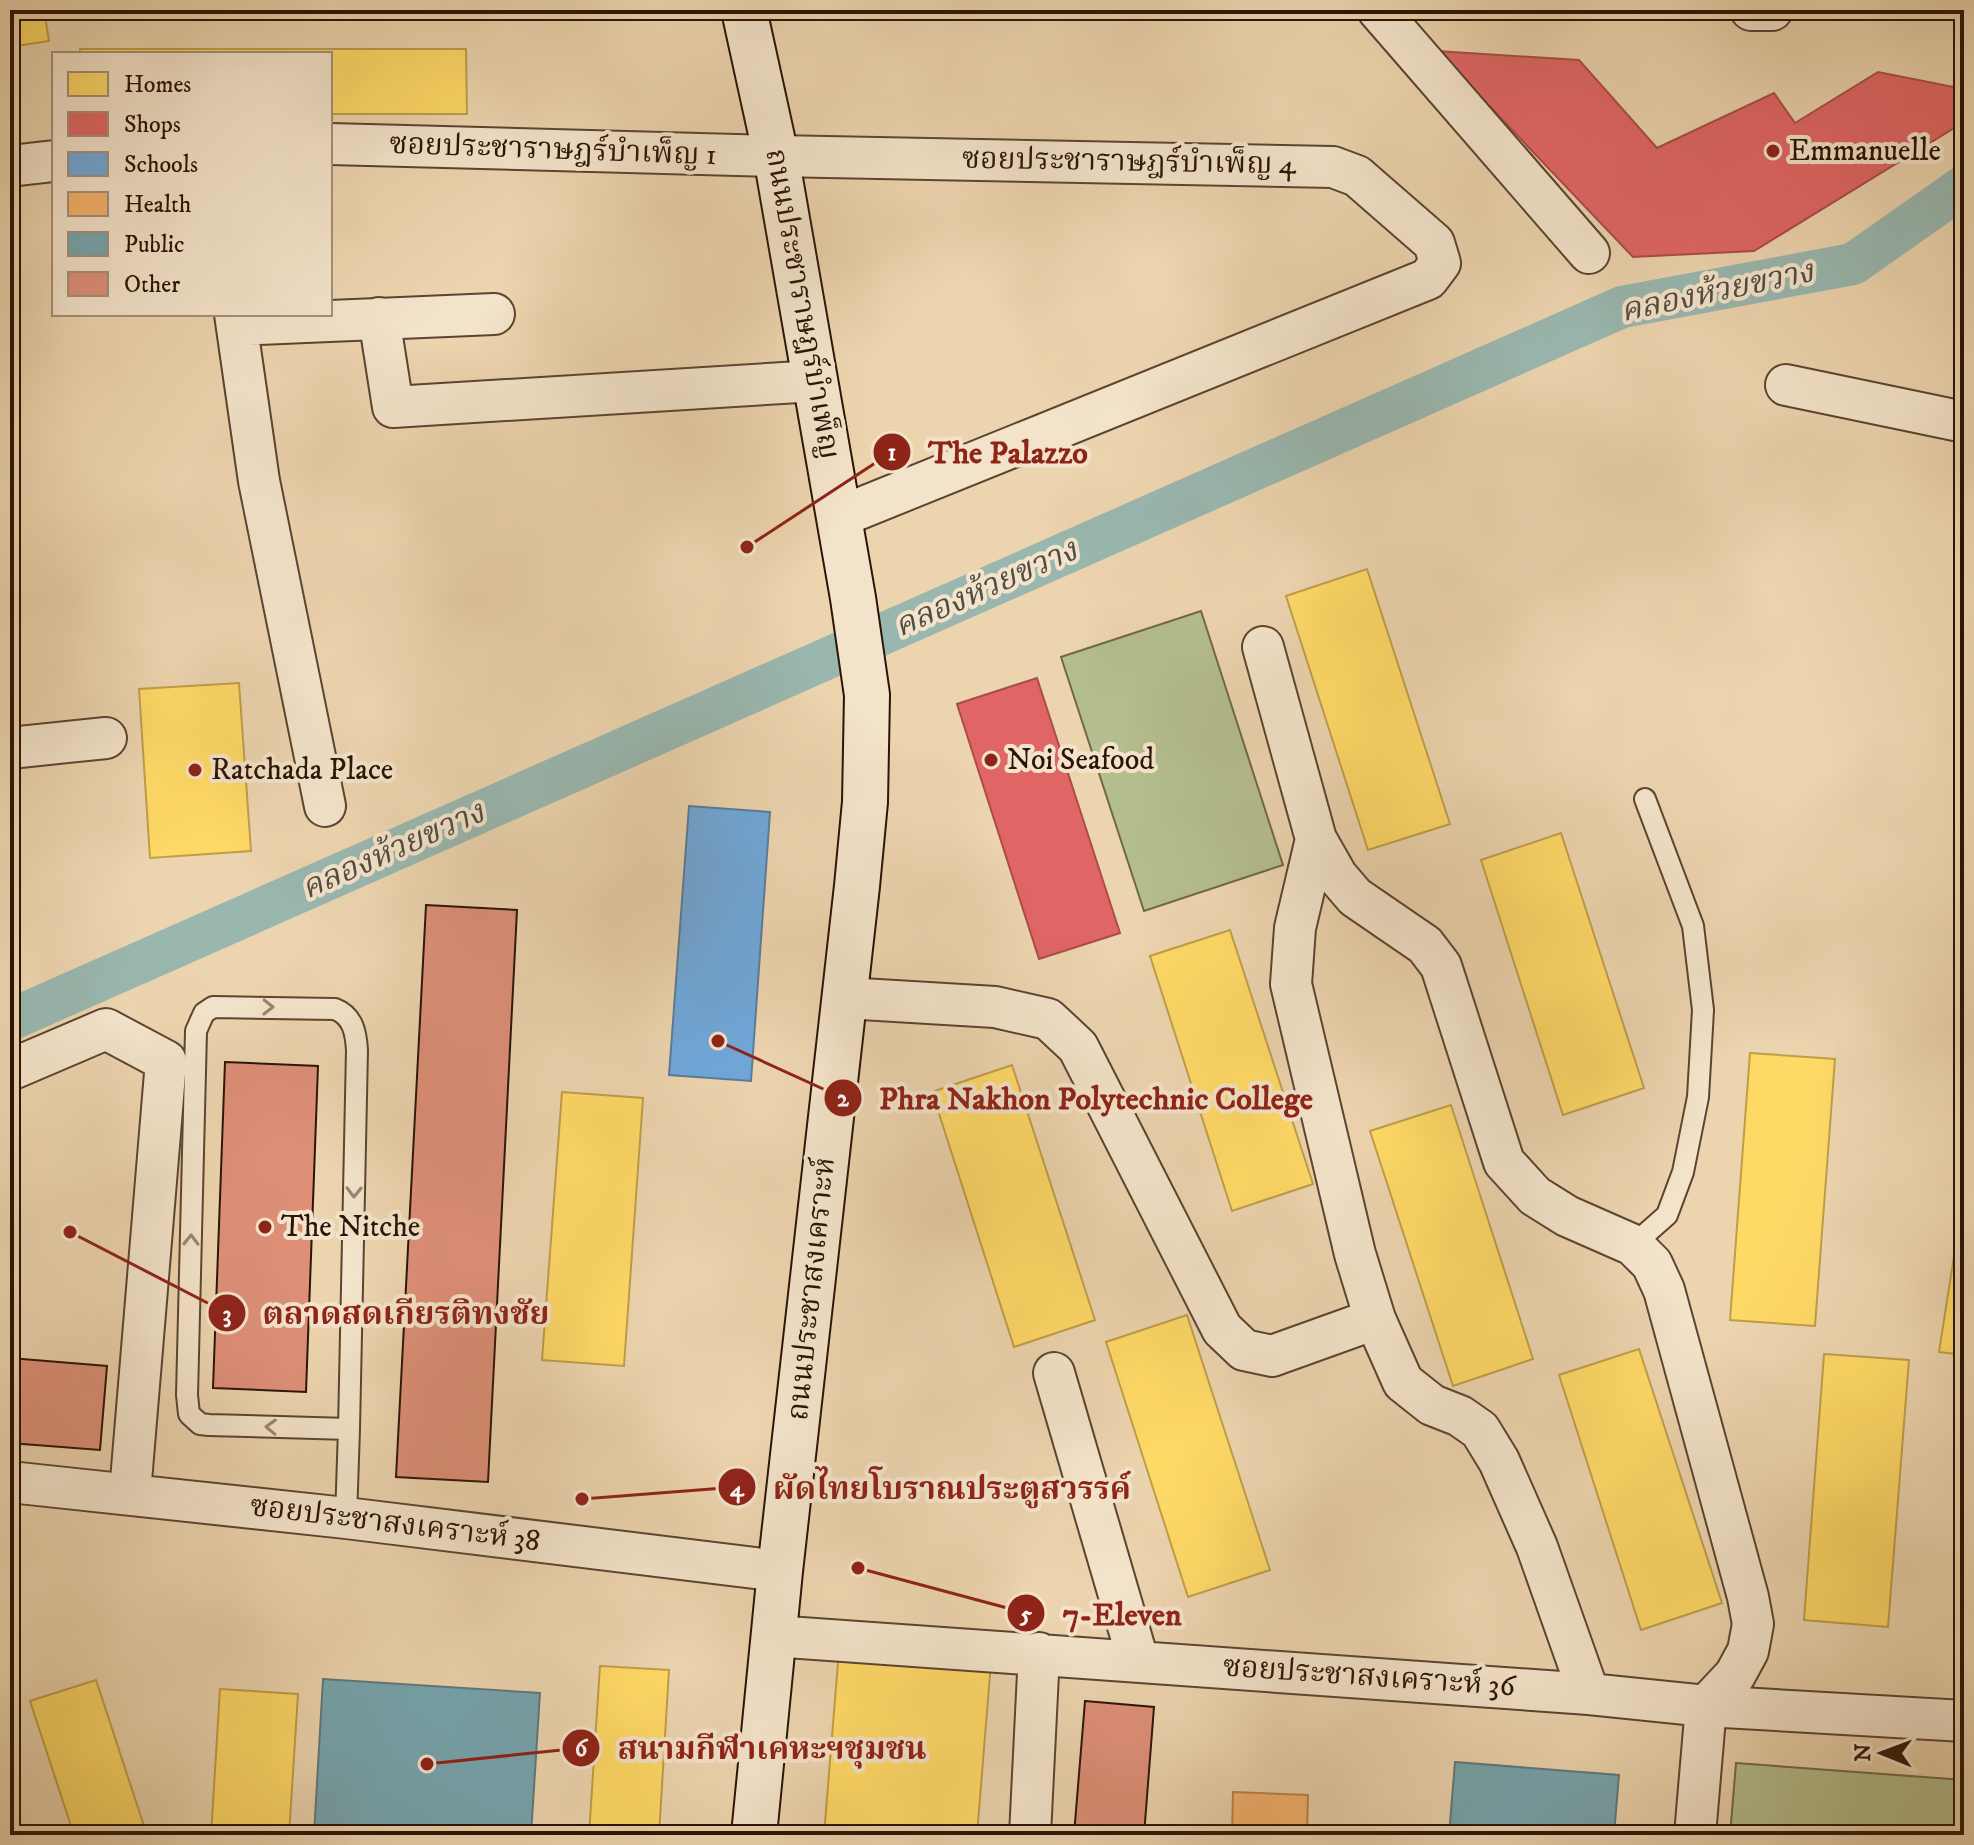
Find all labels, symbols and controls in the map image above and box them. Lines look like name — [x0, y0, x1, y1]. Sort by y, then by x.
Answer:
legend — [52, 52, 332, 316]
text: Homes — [124, 70, 191, 100]
text: Shops — [124, 110, 181, 140]
street label: ซอยประชาราษฎร์บำเพ็ญ 1 — [389, 126, 717, 174]
place label: Emmanuelle — [1789, 133, 1941, 170]
street label: ซอยประชาราษฎร์บำเพ็ญ 4 — [962, 141, 1297, 183]
marker: Emmanuelle — [1764, 142, 1782, 160]
street label: ถนนประชาราษฎร์บำเพ็ญ — [756, 146, 848, 462]
text: Schools — [124, 150, 198, 180]
text: Health — [124, 190, 192, 220]
text: Public — [124, 230, 184, 260]
water label: คลองห้วยขวาง — [1617, 252, 1818, 332]
text: Other — [124, 270, 180, 300]
callout: The Palazzo — [872, 424, 1104, 480]
text: The Palazzo — [927, 434, 1088, 474]
text: 1 — [888, 438, 897, 468]
water label: คลองห้วยขวาง — [888, 530, 1085, 647]
place label: Noi Seafood — [1007, 742, 1154, 779]
marker: Noi Seafood — [982, 751, 1000, 769]
place label: Ratchada Place — [211, 752, 393, 789]
marker: Ratchada Place — [186, 761, 204, 779]
water label: คลองห้วยขวาง — [295, 792, 492, 909]
one-way arrow — [262, 998, 275, 1016]
callout: Phra Nakhon Polytechnic College — [823, 1070, 1329, 1126]
text: Phra Nakhon Polytechnic College — [879, 1080, 1313, 1120]
text: 2 — [837, 1084, 850, 1114]
street label: ถนนประชาสงเคราะห์ — [780, 1156, 844, 1422]
one-way arrow — [345, 1186, 363, 1199]
place label: The Nitche — [281, 1209, 420, 1246]
marker: The Nitche — [256, 1218, 274, 1236]
one-way arrow — [182, 1233, 199, 1246]
callout: ตลาดสดเกียรติทงชัย — [207, 1285, 566, 1341]
text: ตลาดสดเกียรติทงชัย — [262, 1295, 550, 1335]
text: 3 — [223, 1300, 232, 1330]
one-way arrow — [264, 1418, 277, 1436]
callout: ผัดไทยโบราณประตูสวรรค์ — [717, 1459, 1147, 1515]
text: ผัดไทยโบราณประตูสวรรค์ — [773, 1466, 1132, 1510]
text: 4 — [730, 1474, 745, 1504]
street label: ซอยประชาสงเคราะห์ 38 — [248, 1488, 542, 1560]
callout: 7-Eleven — [1006, 1585, 1197, 1641]
text: 7-Eleven — [1062, 1596, 1182, 1636]
text: 5 — [1019, 1600, 1032, 1630]
street label: ซอยประชาสงเคราะห์ 36 — [1222, 1648, 1518, 1706]
north arrow — [1842, 1713, 1922, 1793]
callout: สนามกีฬาเคหะฯชุมชน — [561, 1720, 942, 1776]
text: สนามกีฬาเคหะฯชุมชน — [617, 1730, 927, 1770]
text: 6 — [575, 1734, 589, 1764]
text: N — [1850, 1743, 1877, 1762]

